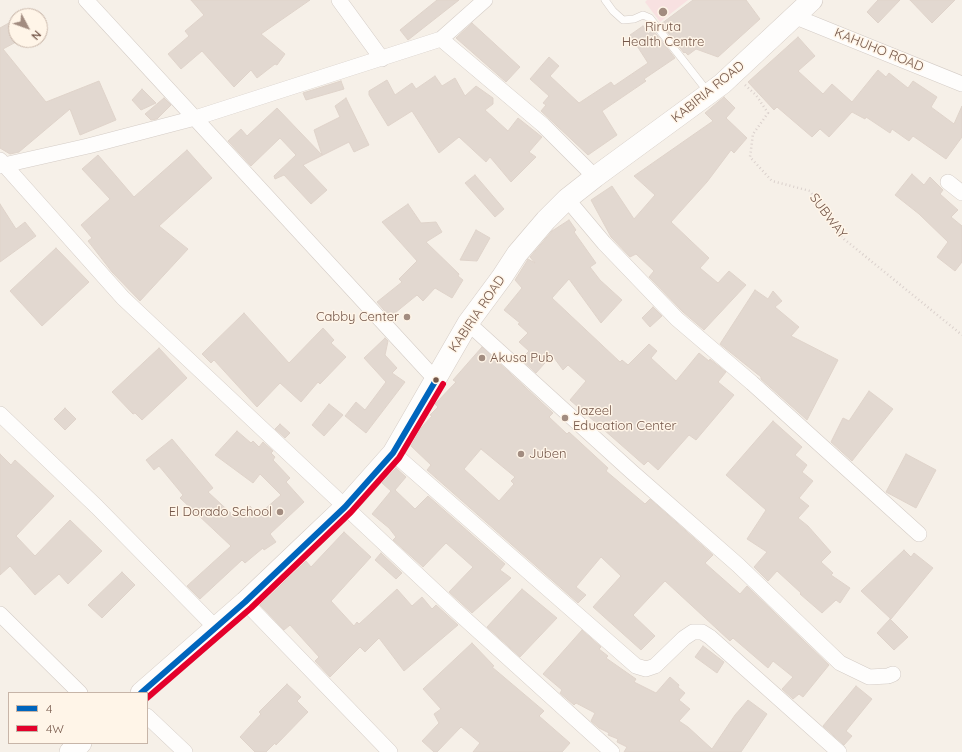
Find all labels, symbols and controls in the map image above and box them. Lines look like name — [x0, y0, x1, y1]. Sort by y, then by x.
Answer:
marker: Riruta Health Centre — [657, 6, 669, 18]
north arrow — [8, 8, 48, 48]
place label: Riruta Health Centre — [622, 19, 704, 50]
street label: KAHUHO ROAD — [832, 25, 926, 75]
text: N — [28, 28, 44, 43]
street label: KABIRIA ROAD — [668, 58, 748, 126]
street label: SUBWAY — [806, 190, 850, 242]
street label: KABIRIA ROAD — [446, 273, 508, 355]
place label: Cabby Center — [316, 309, 399, 325]
marker: Cabby Center — [402, 312, 412, 322]
place label: Akusa Pub — [490, 350, 553, 366]
marker: Akusa Pub — [477, 353, 487, 363]
unlabelled marker — [431, 375, 441, 385]
place label: Jazeel Education Center — [573, 403, 677, 434]
marker: Jazeel Education Center — [560, 413, 570, 423]
place label: Juben — [529, 446, 567, 462]
marker: Juben — [516, 449, 526, 459]
place label: El Dorado School — [169, 504, 272, 520]
marker: El Dorado School — [275, 507, 285, 517]
legend — [8, 692, 148, 744]
text: 4 — [46, 701, 52, 716]
text: 4W — [46, 721, 64, 736]

